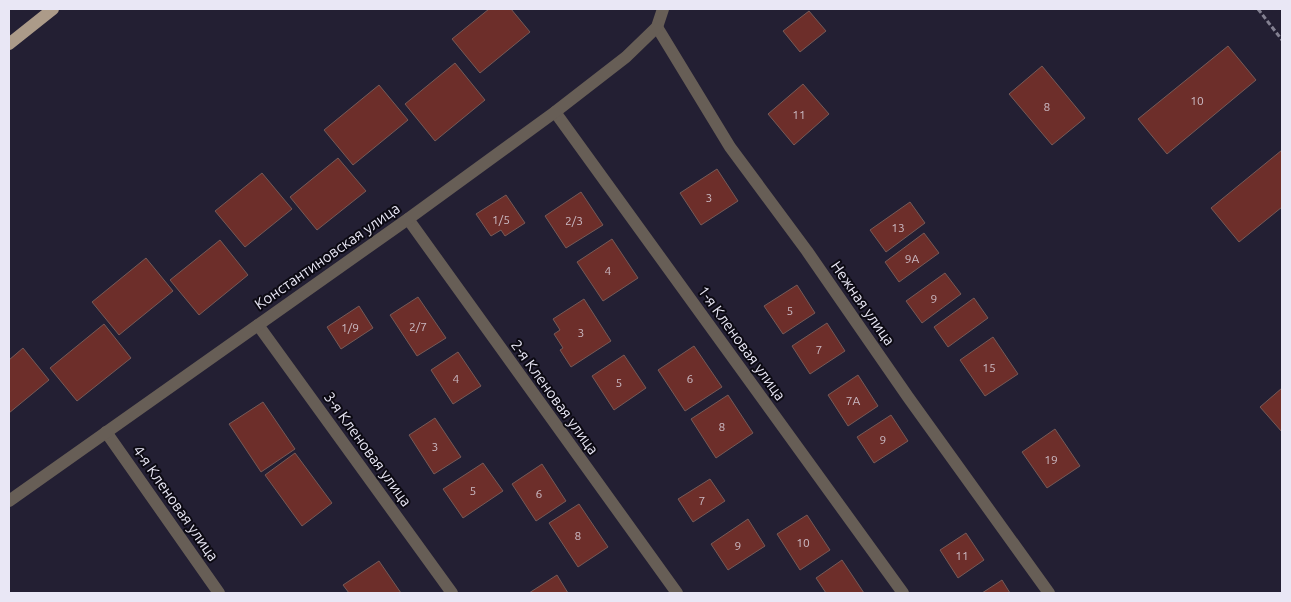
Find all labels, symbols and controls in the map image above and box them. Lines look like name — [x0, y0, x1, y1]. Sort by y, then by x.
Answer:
house number: 10 — [1190, 94, 1204, 107]
house number: 8 — [1044, 100, 1051, 113]
house number: 11 — [792, 108, 806, 121]
house number: 3 — [706, 191, 712, 204]
street label: Константиновская улица — [251, 199, 403, 313]
house number: 1/5 — [492, 213, 510, 226]
house number: 2/3 — [565, 214, 583, 227]
house number: 13 — [891, 221, 905, 234]
house number: 9А — [905, 252, 919, 265]
street label: Нежная улица — [828, 258, 898, 348]
house number: 4 — [605, 264, 612, 277]
street label: 1-я Кленовая улица — [695, 283, 789, 403]
house number: 9 — [931, 292, 937, 305]
house number: 5 — [787, 304, 793, 317]
house number: 2/7 — [409, 320, 427, 333]
house number: 1/9 — [341, 321, 359, 334]
house number: 3 — [578, 326, 584, 339]
street label: 2-я Кленовая улица — [508, 337, 602, 457]
house number: 7 — [816, 343, 822, 356]
house number: 15 — [982, 361, 996, 374]
house number: 4 — [453, 372, 460, 385]
house number: 6 — [687, 372, 694, 385]
house number: 5 — [616, 376, 622, 389]
street label: 3-я Кленовая улица — [321, 389, 415, 509]
house number: 7А — [846, 394, 860, 407]
house number: 8 — [719, 420, 726, 433]
house number: 9 — [880, 433, 886, 446]
house number: 3 — [432, 440, 438, 453]
street label: 4-я Кленовая улица — [130, 442, 222, 564]
house number: 19 — [1044, 453, 1058, 466]
house number: 5 — [470, 484, 476, 497]
house number: 6 — [536, 487, 543, 500]
house number: 7 — [699, 494, 705, 507]
house number: 8 — [575, 529, 582, 542]
house number: 10 — [796, 536, 810, 549]
house number: 9 — [735, 539, 741, 552]
house number: 11 — [955, 549, 969, 562]

